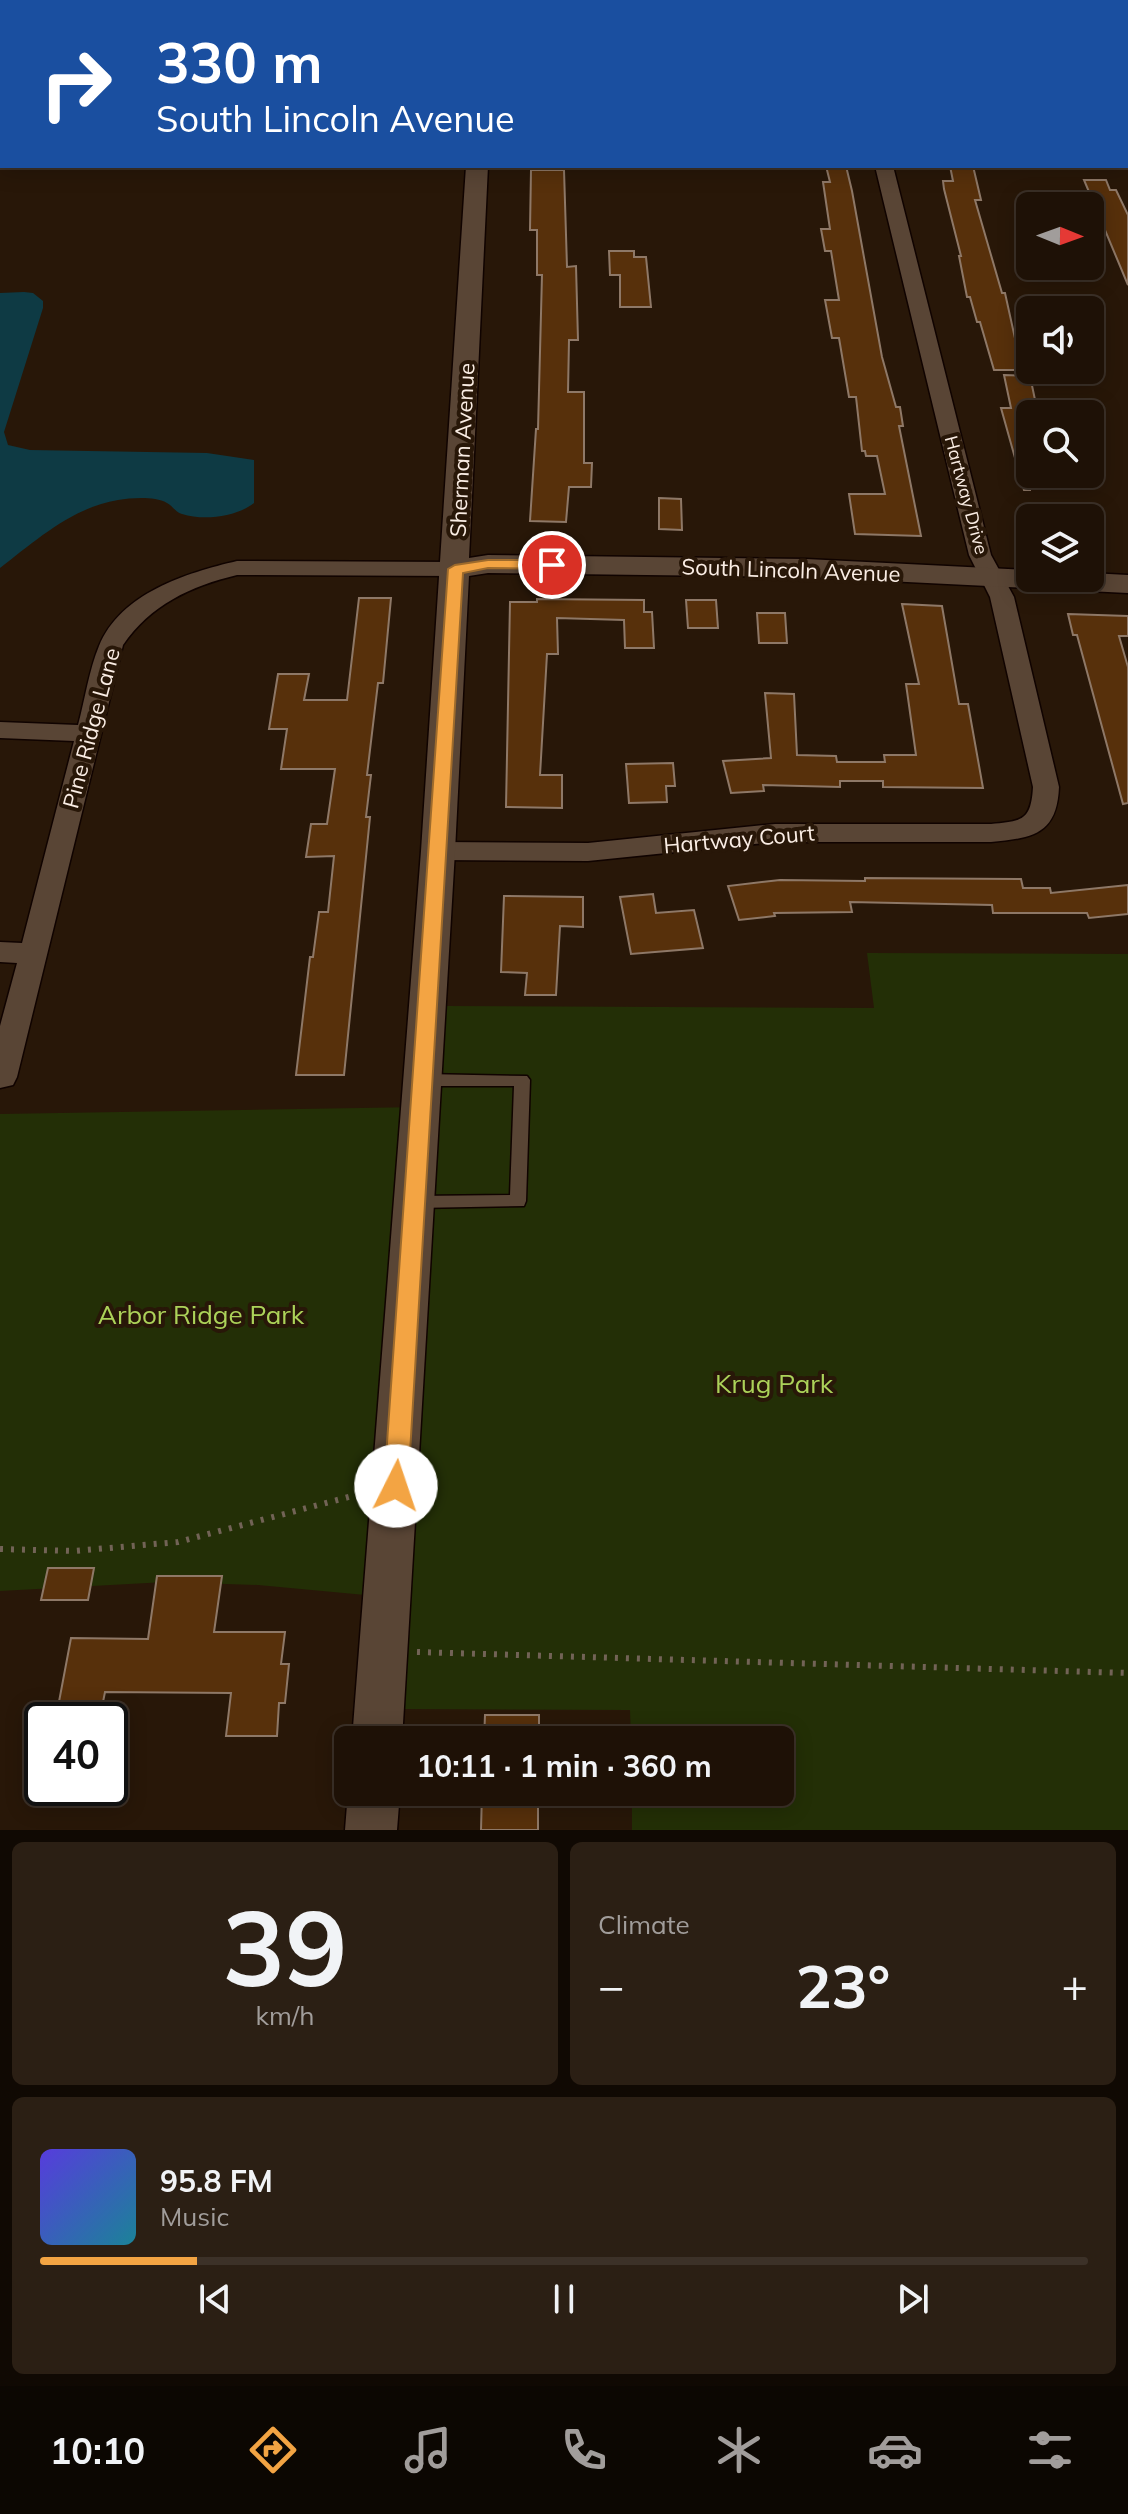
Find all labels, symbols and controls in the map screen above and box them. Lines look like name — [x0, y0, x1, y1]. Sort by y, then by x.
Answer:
text: 330 m — [156, 27, 323, 97]
icon: right — [24, 32, 128, 136]
text: South Lincoln Avenue — [156, 96, 515, 141]
north arrow — [1016, 192, 1104, 280]
map controls — [1016, 192, 1104, 592]
button: sound — [1016, 296, 1104, 384]
street label: Sherman Avenue — [443, 362, 481, 538]
button: search — [1016, 400, 1104, 488]
street label: Hartway Drive — [940, 433, 993, 557]
button: layers — [1016, 504, 1104, 592]
pin — [518, 531, 586, 599]
icon: arrive — [530, 543, 574, 587]
street label: South Lincoln Avenue — [681, 552, 901, 588]
street label: Pine Ridge Lane — [56, 645, 126, 811]
street label: Hartway Court — [662, 818, 816, 860]
park label: Arbor Ridge Park — [98, 1298, 305, 1331]
park label: Krug Park — [715, 1367, 834, 1400]
position arrow — [354, 1444, 438, 1528]
speed limit sign: 40 — [24, 1702, 128, 1806]
text: 10:11 · 1 min · 360 m — [416, 1747, 712, 1785]
text: 39 — [223, 1881, 347, 2012]
text: Climate — [598, 1908, 690, 1941]
text: 23° — [796, 1948, 890, 2023]
text: − — [598, 1958, 624, 2013]
text: + — [1062, 1958, 1088, 2013]
text: km/h — [256, 1999, 314, 2032]
text: 95.8 FM — [160, 2162, 273, 2200]
text: Music — [160, 2200, 229, 2233]
icon: previous — [193, 2277, 237, 2321]
icon: pause — [542, 2277, 586, 2321]
icon: next — [891, 2277, 935, 2321]
icon: directions — [245, 2422, 301, 2478]
icon: music — [400, 2422, 456, 2478]
icon: phone — [556, 2422, 612, 2478]
icon: climate — [711, 2422, 767, 2478]
icon: car — [867, 2422, 923, 2478]
icon: filters — [1022, 2422, 1078, 2478]
text: 10:10 — [50, 2428, 145, 2473]

